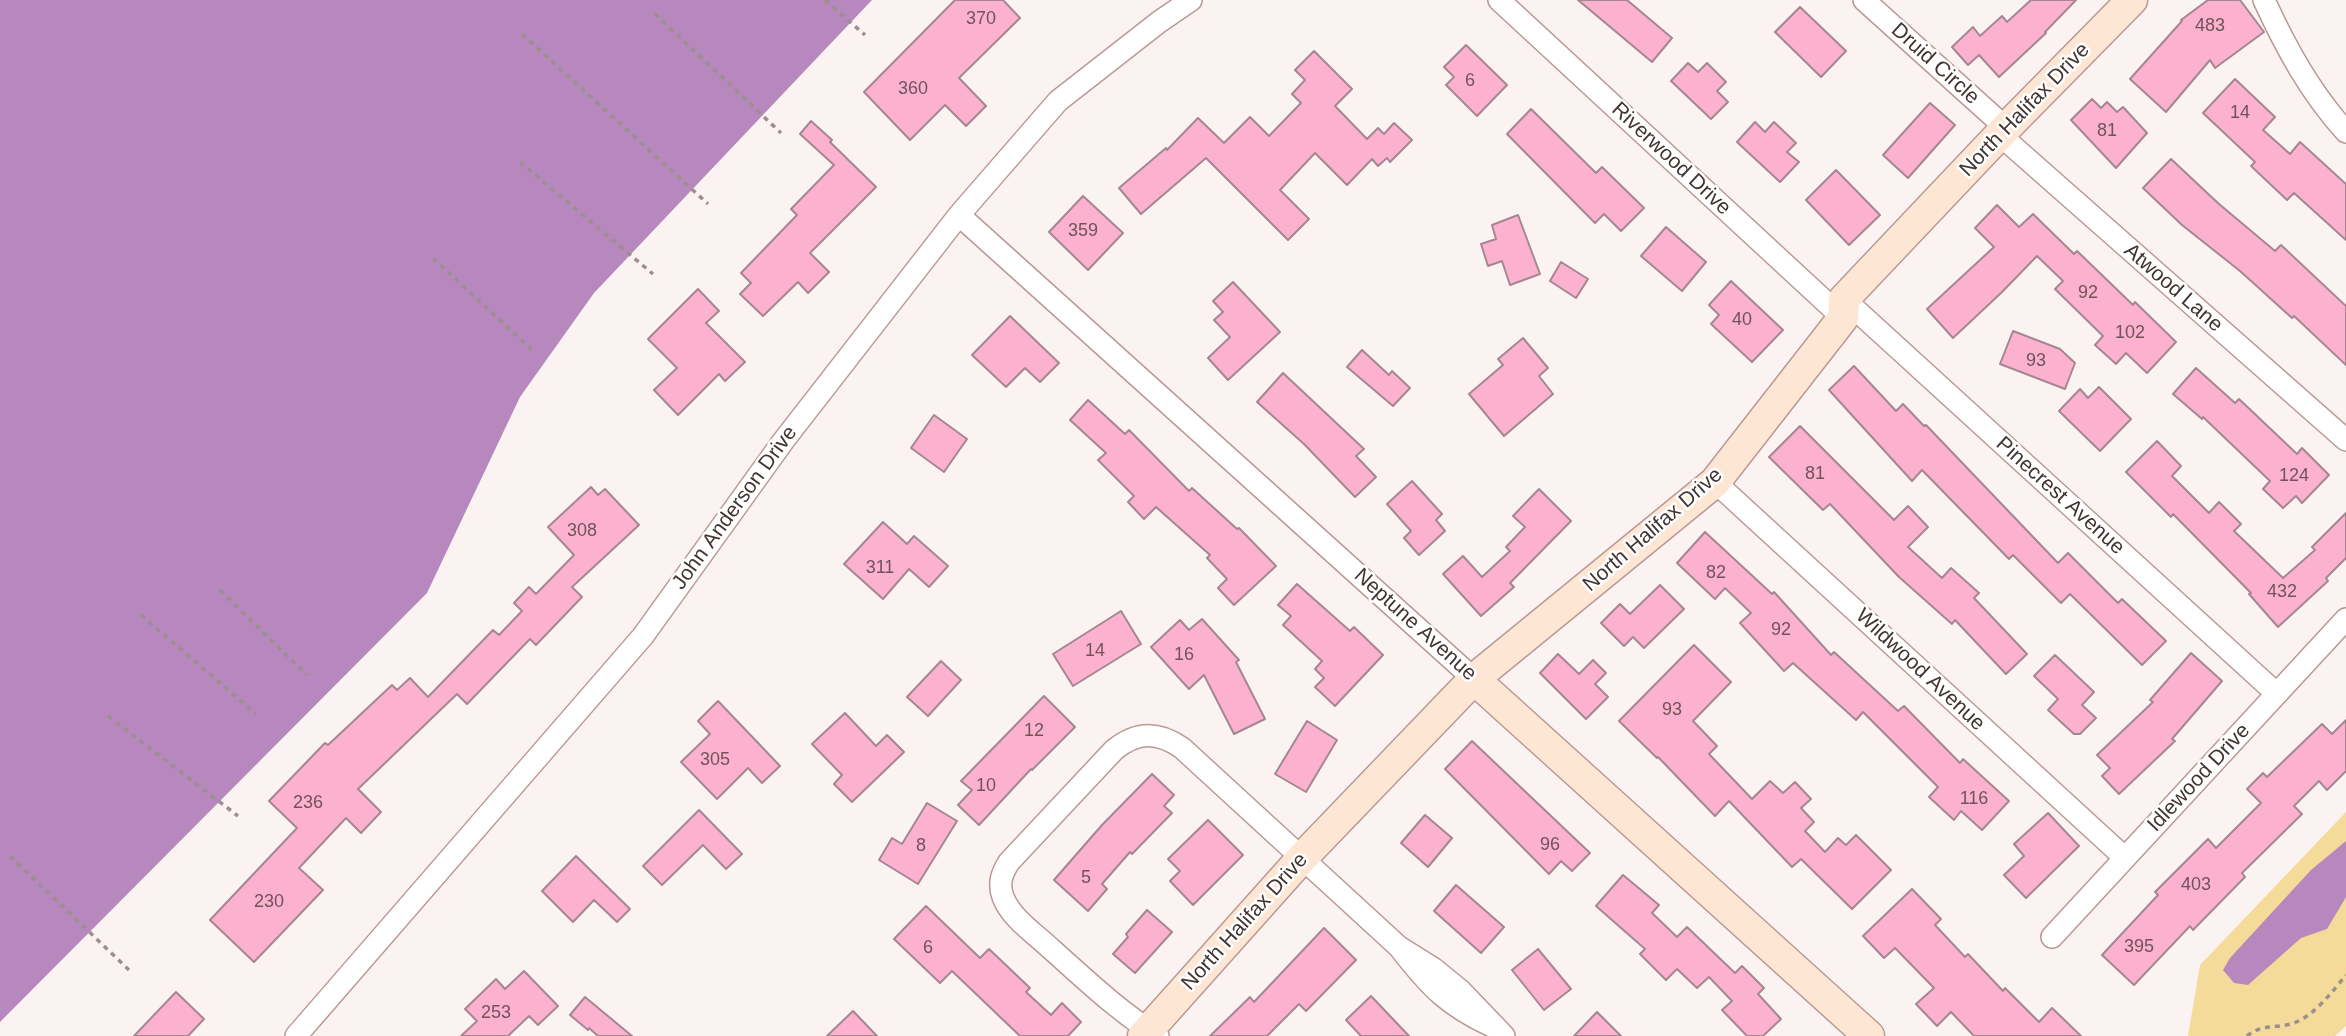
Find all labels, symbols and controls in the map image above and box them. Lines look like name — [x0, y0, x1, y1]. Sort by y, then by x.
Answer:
house number: 370 — [966, 8, 996, 30]
house number: 483 — [2195, 15, 2225, 37]
street label: Druid Circle — [1886, 18, 1984, 110]
street label: North Halifax Drive — [1955, 38, 2095, 182]
house number: 6 — [1465, 70, 1475, 92]
house number: 360 — [898, 78, 928, 100]
street label: Riverwood Drive — [1606, 97, 1736, 221]
house number: 14 — [2230, 102, 2250, 124]
house number: 81 — [2097, 120, 2117, 142]
house number: 359 — [1068, 220, 1098, 242]
street label: Atwood Lane — [2118, 238, 2228, 338]
house number: 92 — [2078, 282, 2098, 304]
house number: 40 — [1732, 309, 1752, 331]
house number: 102 — [2115, 322, 2145, 344]
house number: 93 — [2026, 350, 2046, 372]
street label: John Anderson Drive — [667, 421, 803, 595]
street label: Pinecrest Avenue — [1991, 432, 2129, 560]
street label: North Halifax Drive — [1578, 463, 1728, 597]
house number: 81 — [1805, 463, 1825, 485]
house number: 124 — [2279, 465, 2309, 487]
house number: 308 — [567, 520, 597, 542]
house number: 311 — [866, 557, 894, 579]
house number: 82 — [1706, 562, 1726, 584]
street label: Neptune Avenue — [1349, 563, 1481, 687]
house number: 432 — [2267, 581, 2297, 603]
street label: Wildwood Avenue — [1850, 604, 1990, 736]
house number: 92 — [1771, 619, 1791, 641]
house number: 14 — [1085, 640, 1105, 662]
house number: 16 — [1174, 644, 1194, 666]
house number: 93 — [1662, 699, 1682, 721]
street label: Idlewood Drive — [2142, 719, 2256, 837]
house number: 12 — [1024, 720, 1044, 742]
house number: 305 — [700, 749, 730, 771]
house number: 10 — [976, 775, 996, 797]
house number: 116 — [1960, 788, 1988, 810]
house number: 236 — [293, 792, 323, 814]
house number: 96 — [1540, 834, 1560, 856]
house number: 8 — [916, 835, 926, 857]
street label: North Halifax Drive — [1177, 848, 1313, 996]
house number: 5 — [1081, 867, 1091, 889]
house number: 403 — [2181, 874, 2211, 896]
house number: 230 — [254, 891, 284, 913]
house number: 395 — [2124, 936, 2154, 958]
house number: 6 — [923, 937, 933, 959]
house number: 253 — [481, 1002, 511, 1024]

